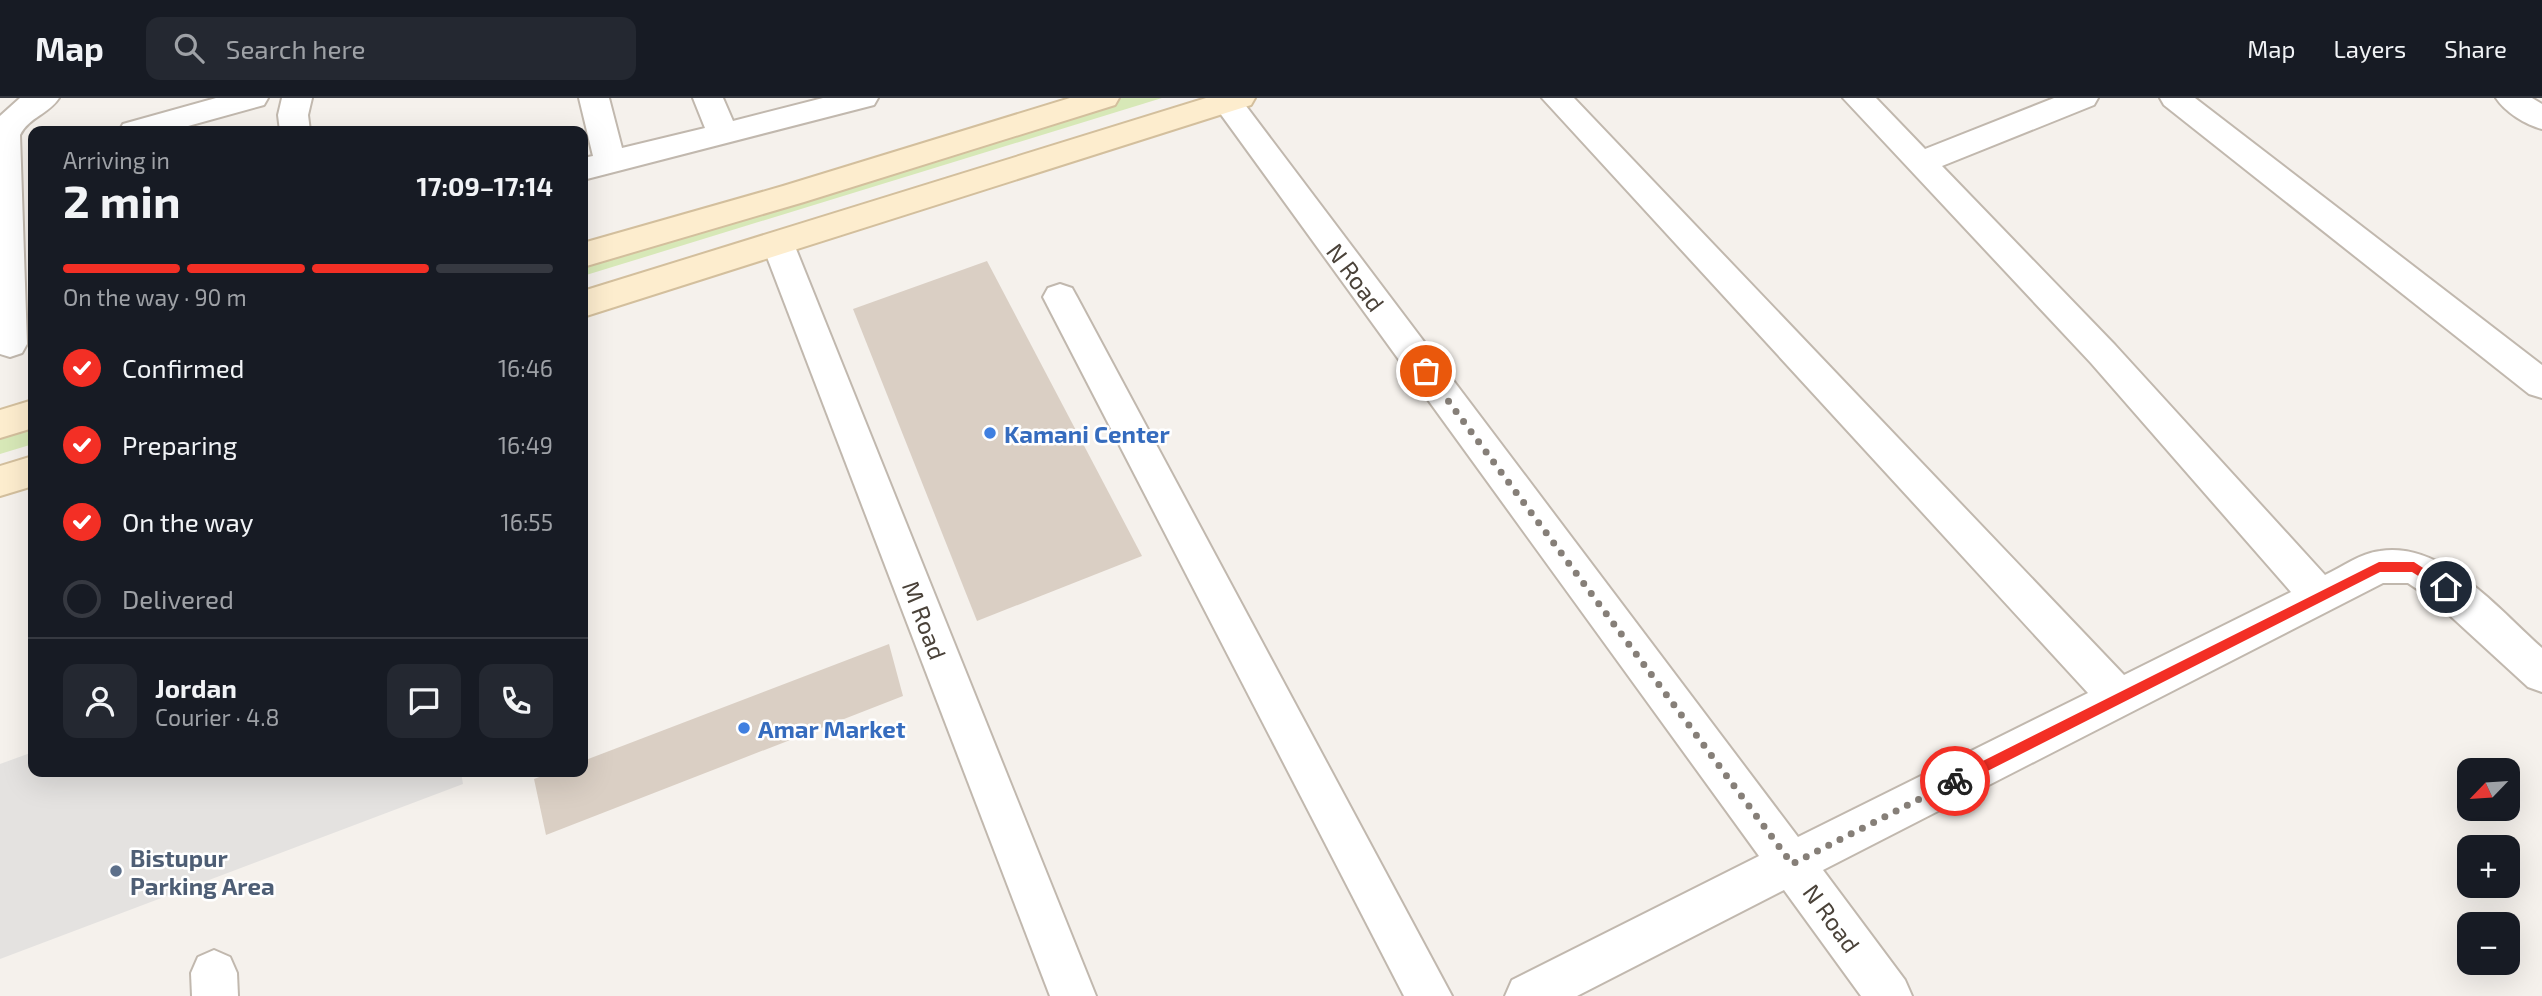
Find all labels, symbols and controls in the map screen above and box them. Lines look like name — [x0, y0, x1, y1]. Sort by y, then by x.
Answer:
search box — [146, 17, 636, 80]
text: Map — [35, 28, 104, 68]
icon: search — [170, 29, 208, 67]
text: Search here — [226, 33, 365, 64]
text: Map — [2247, 34, 2295, 63]
text: Layers — [2333, 34, 2406, 63]
text: Share — [2444, 34, 2507, 63]
text: Arriving in — [63, 146, 170, 174]
text: 17:09–17:14 — [416, 170, 553, 201]
text: 2 min — [63, 172, 181, 227]
street label: N Road — [1321, 237, 1391, 317]
text: On the way · 90 m — [63, 283, 247, 311]
pin — [1396, 341, 1456, 401]
icon: check — [63, 349, 101, 387]
text: Confirmed — [122, 352, 245, 383]
icon: bag — [1407, 352, 1445, 390]
text: 16:46 — [498, 354, 553, 382]
place label: Kamani Center — [1004, 419, 1170, 448]
marker: Kamani Center — [982, 425, 998, 441]
icon: check — [63, 426, 101, 464]
text: Preparing — [122, 429, 237, 460]
text: 16:49 — [498, 431, 553, 459]
icon: check — [63, 503, 101, 541]
text: On the way — [122, 506, 253, 537]
text: 16:55 — [501, 508, 553, 536]
pin — [2416, 557, 2476, 617]
icon: home — [2427, 568, 2465, 606]
street label: M Road — [897, 577, 953, 663]
text: Delivered — [122, 583, 234, 614]
button: person — [63, 664, 137, 738]
button: chat — [387, 664, 461, 738]
button: phone — [479, 664, 553, 738]
text: Jordan — [155, 672, 237, 703]
text: Courier · 4.8 — [155, 703, 279, 731]
place label: Amar Market — [758, 714, 906, 743]
marker: Amar Market — [736, 720, 752, 736]
courier — [1920, 746, 1990, 816]
north arrow — [2457, 758, 2520, 821]
map controls — [2457, 758, 2520, 975]
icon: bike — [1936, 762, 1974, 800]
button: + — [2457, 835, 2520, 898]
place label: Bistupur Parking Area — [130, 843, 275, 900]
marker: Bistupur Parking Area — [108, 863, 124, 879]
street label: N Road — [1797, 878, 1867, 958]
button: − — [2457, 912, 2520, 975]

